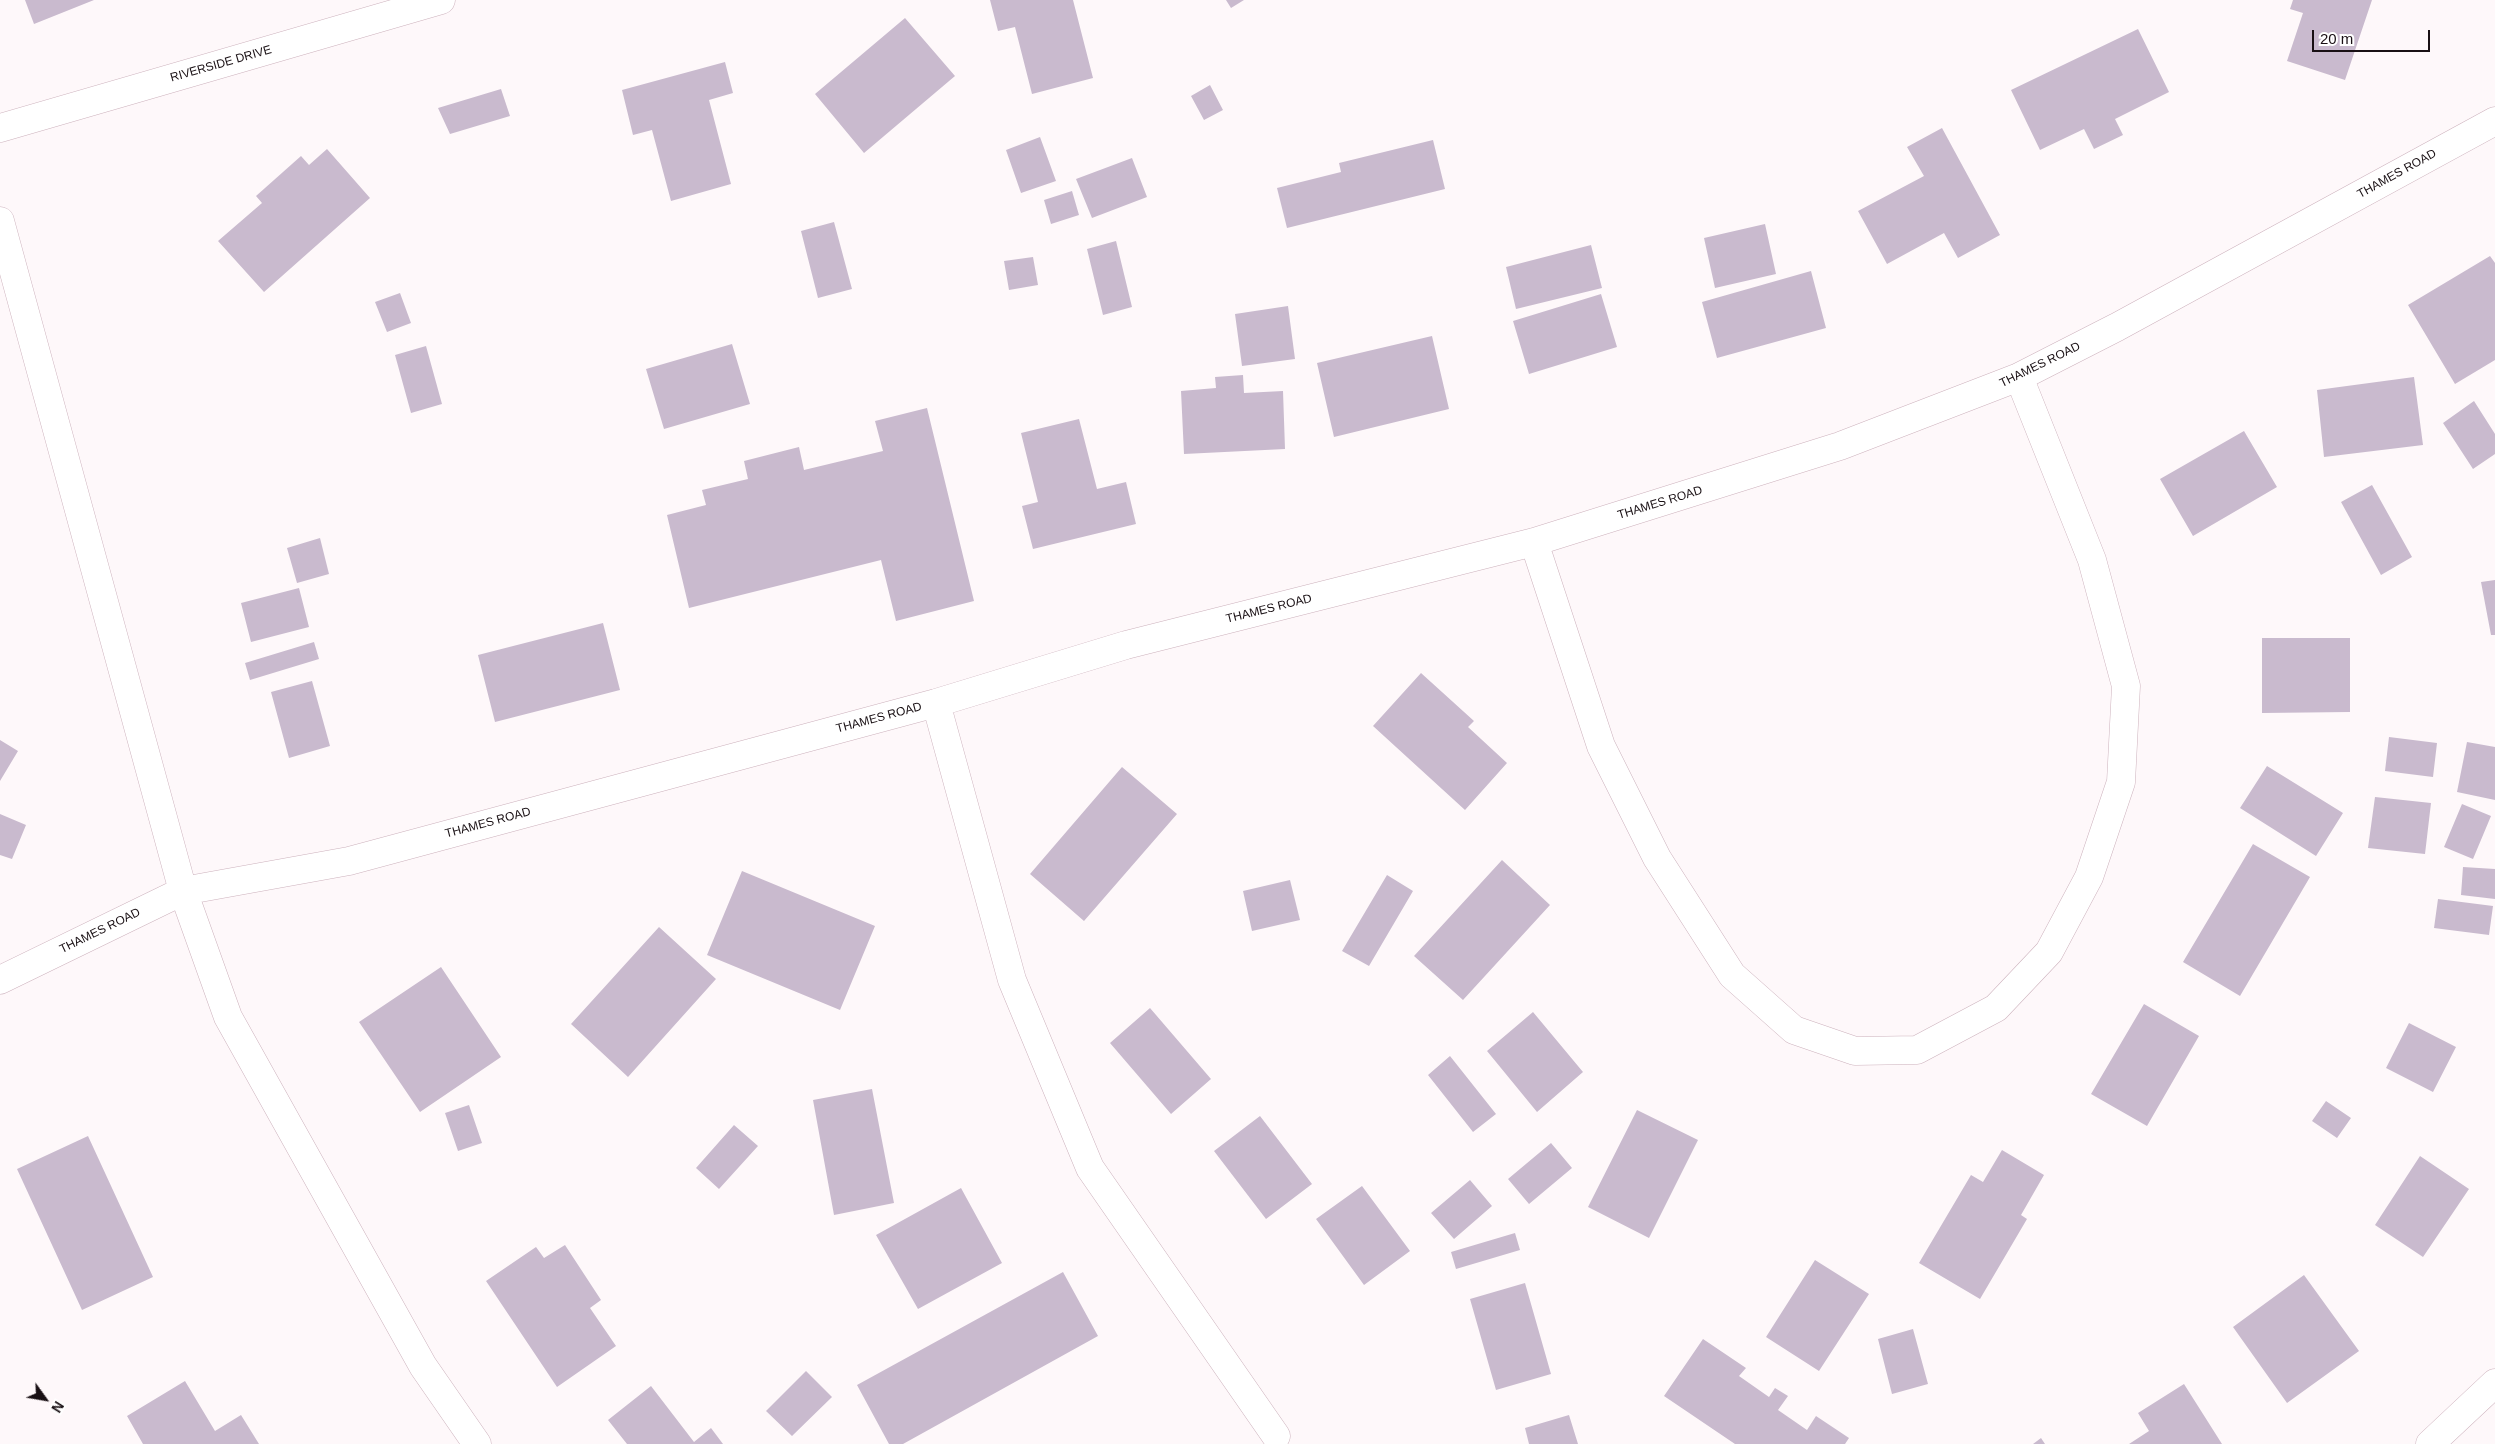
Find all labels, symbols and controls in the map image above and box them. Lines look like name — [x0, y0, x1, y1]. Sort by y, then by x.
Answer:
scale bar — [2315, 20, 2432, 52]
text: 20 m — [2320, 30, 2353, 47]
street label: RIVERSIDE DRIVE — [169, 43, 273, 85]
street label: THAMES ROAD — [2355, 146, 2439, 202]
street label: THAMES ROAD — [1997, 339, 2083, 391]
street label: THAMES ROAD — [1616, 483, 1704, 523]
street label: THAMES ROAD — [1225, 591, 1313, 627]
street label: THAMES ROAD — [835, 700, 923, 736]
street label: THAMES ROAD — [444, 805, 532, 841]
street label: THAMES ROAD — [57, 905, 143, 957]
north arrow — [20, 1374, 70, 1424]
text: N — [48, 1398, 67, 1415]

